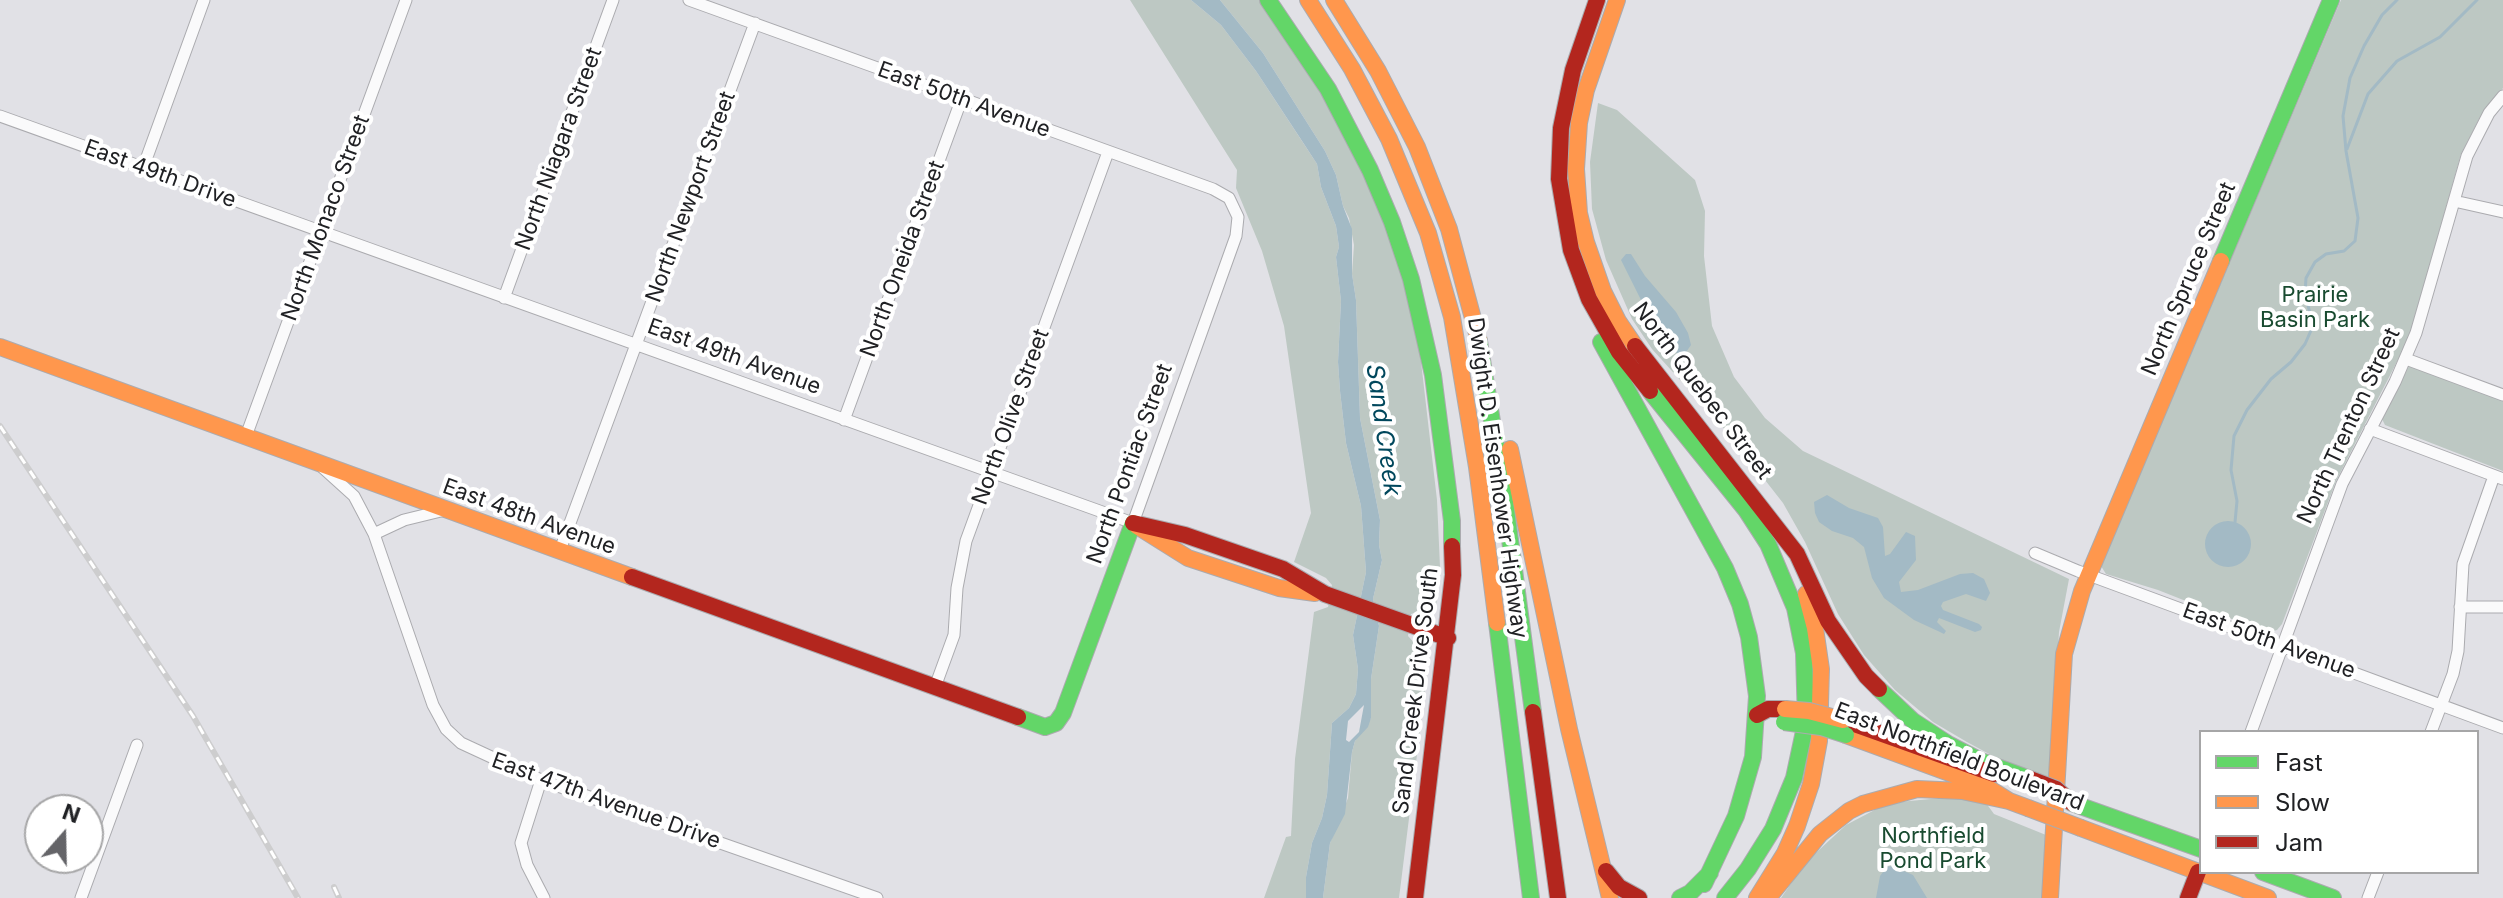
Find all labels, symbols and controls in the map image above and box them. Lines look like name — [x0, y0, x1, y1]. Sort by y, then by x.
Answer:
street label: North Niagara Street — [510, 44, 608, 254]
street label: East 50th Avenue — [874, 57, 1054, 143]
street label: North Newport Street — [641, 88, 741, 306]
street label: North Monaco Street — [276, 111, 376, 325]
street label: East 49th Drive — [80, 134, 240, 214]
street label: North Oneida Street — [855, 157, 951, 361]
street label: North Spruce Street — [2136, 178, 2242, 380]
park label: Prairie Basin Park — [2260, 282, 2370, 334]
street label: North Quebec Street — [1627, 297, 1777, 485]
street label: East 49th Avenue — [644, 313, 824, 401]
street label: Dwight D. Eisenhower Highway — [1461, 316, 1533, 640]
street label: North Trenton Street — [2292, 324, 2406, 528]
street label: North Olive Street — [967, 325, 1055, 509]
street label: North Pontiac Street — [1082, 361, 1178, 567]
water label: Sand Creek — [1360, 362, 1406, 498]
street label: East 48th Avenue — [439, 473, 619, 561]
street label: Sand Creek Drive South — [1388, 566, 1444, 816]
street label: East 50th Avenue — [2179, 598, 2359, 684]
street label: East Northfield Boulevard — [1831, 697, 2087, 817]
legend — [2199, 730, 2479, 874]
street label: East 47th Avenue Drive — [488, 747, 724, 855]
text: Fast — [2275, 748, 2323, 777]
text: Slow — [2275, 788, 2330, 817]
north arrow — [24, 794, 104, 874]
text: N — [59, 798, 84, 828]
park label: Northfield Pond Park — [1880, 823, 1986, 874]
text: Jam — [2275, 828, 2323, 857]

